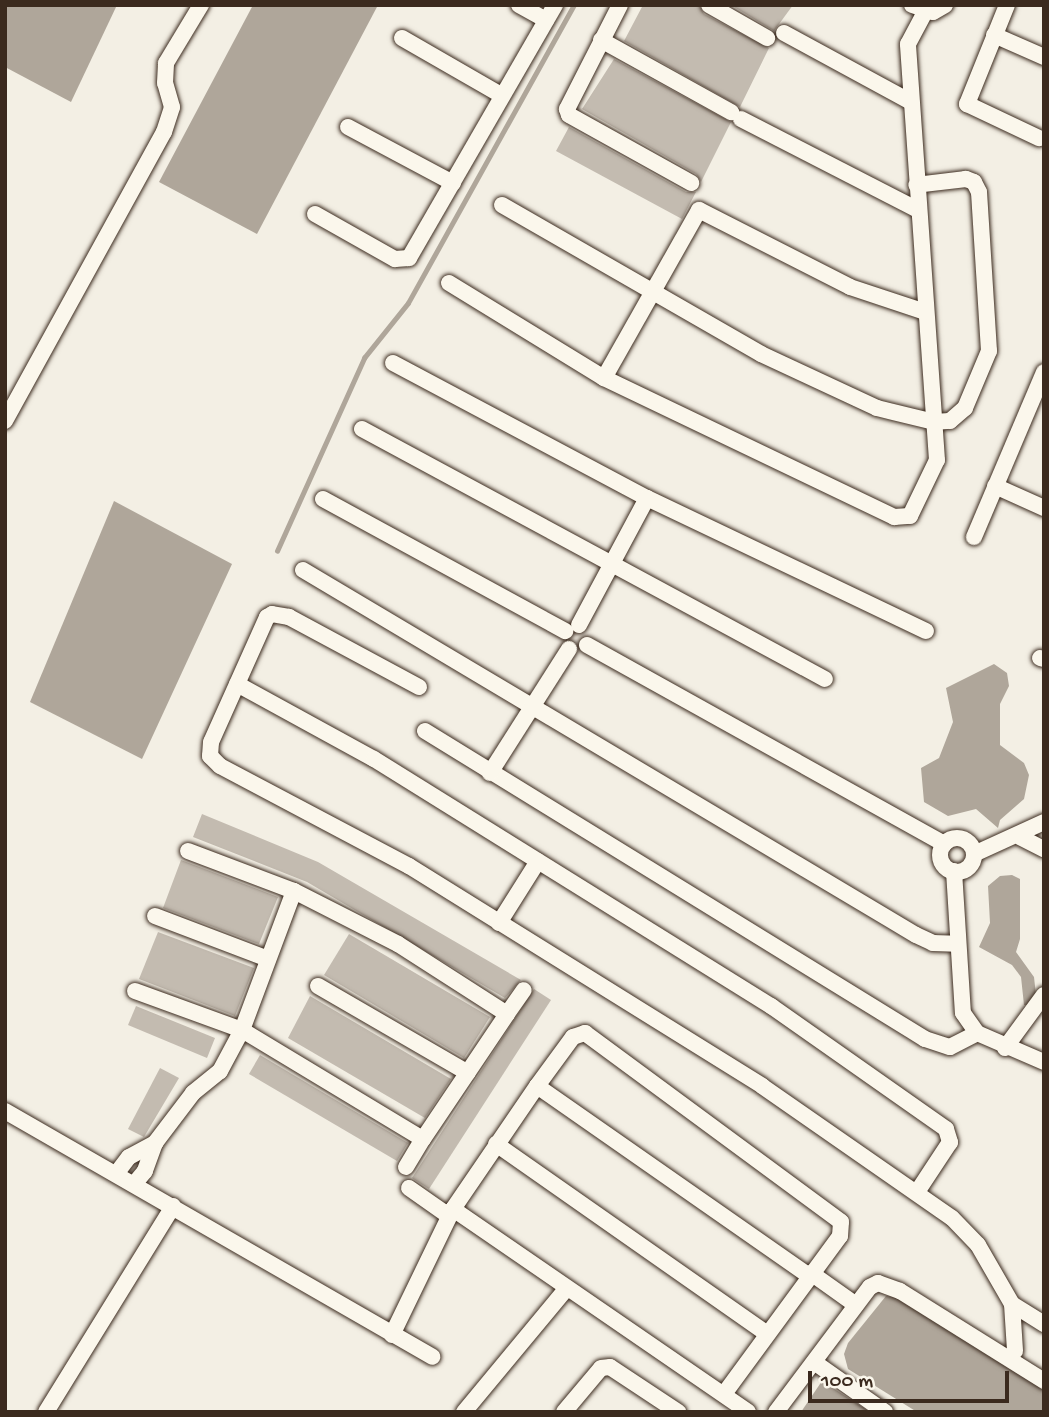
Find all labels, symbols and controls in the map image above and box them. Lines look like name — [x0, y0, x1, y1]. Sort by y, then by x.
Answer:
scale bar — [811, 1358, 1012, 1402]
text: 100 m — [821, 1370, 873, 1395]

